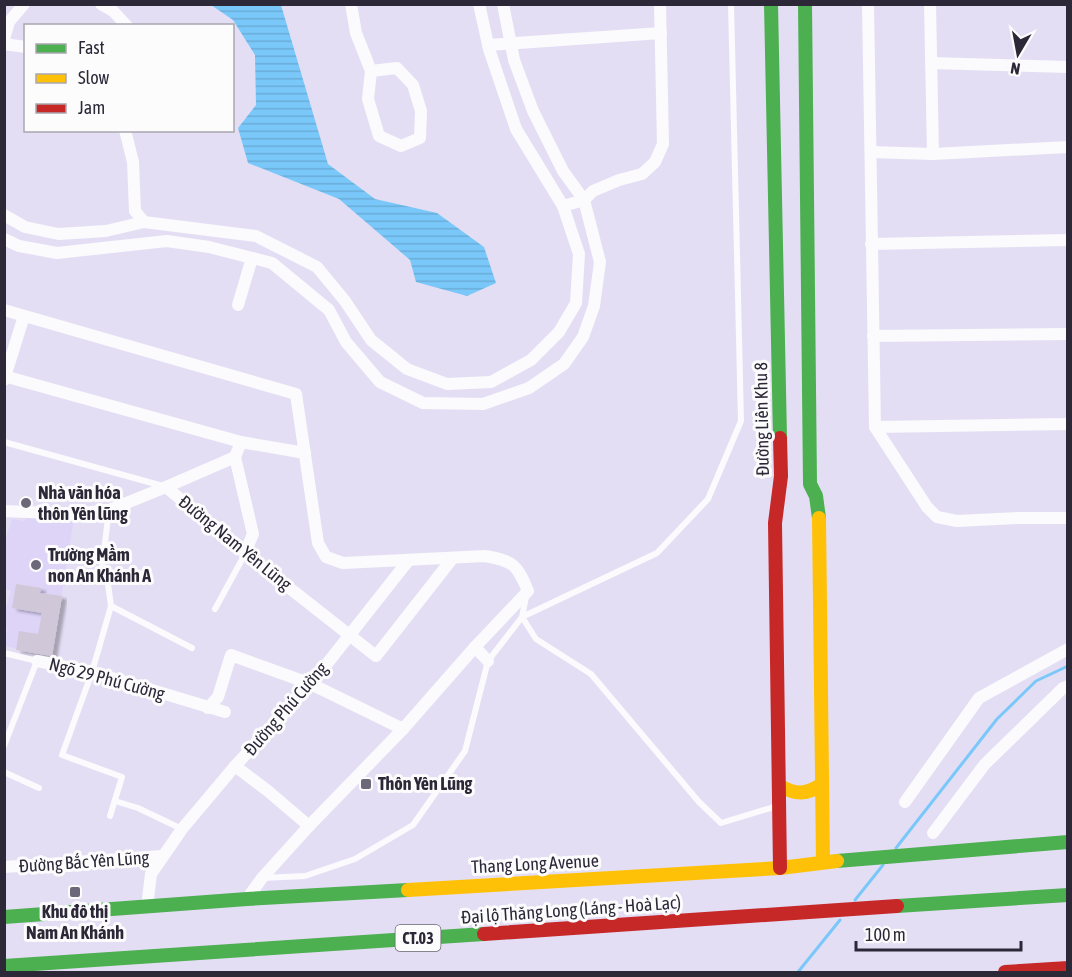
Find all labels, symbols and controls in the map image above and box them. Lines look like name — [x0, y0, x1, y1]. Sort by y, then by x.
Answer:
legend — [24, 24, 234, 132]
north arrow — [988, 24, 1048, 84]
text: Fast — [78, 37, 105, 58]
text: N — [1009, 59, 1022, 78]
text: Slow — [78, 67, 109, 88]
text: Jam — [78, 97, 105, 118]
street label: Đường Liên Khu 8 — [750, 362, 773, 476]
place label: Nhà văn hóa thôn Yên lũng — [37, 482, 128, 524]
street label: Đường Nam Yên Lũng — [175, 491, 296, 595]
marker: Nhà văn hóa thôn Yên lũng — [19, 496, 33, 510]
place label: Trường Mầm non An Khánh A — [48, 544, 151, 586]
marker: Trường Mầm non An Khánh A — [29, 558, 43, 572]
street label: Ngõ 29 Phú Cường — [47, 653, 167, 704]
street label: Đường Phú Cường — [239, 658, 332, 760]
place label: Thôn Yên Lũng — [378, 773, 473, 794]
marker: Thôn Yên Lũng — [359, 777, 373, 791]
street label: Đường Bắc Yên Lũng — [18, 846, 150, 877]
street label: Thang Long Avenue — [471, 850, 599, 877]
marker: Khu đô thị Nam An Khánh — [68, 885, 82, 899]
street label: Đại lộ Thăng Long (Láng - Hoà Lạc) — [460, 891, 681, 928]
place label: Khu đô thị Nam An Khánh — [26, 901, 124, 943]
scale bar — [856, 914, 1021, 952]
text: 100 m — [865, 924, 906, 945]
road number: CT.03 — [396, 925, 440, 951]

